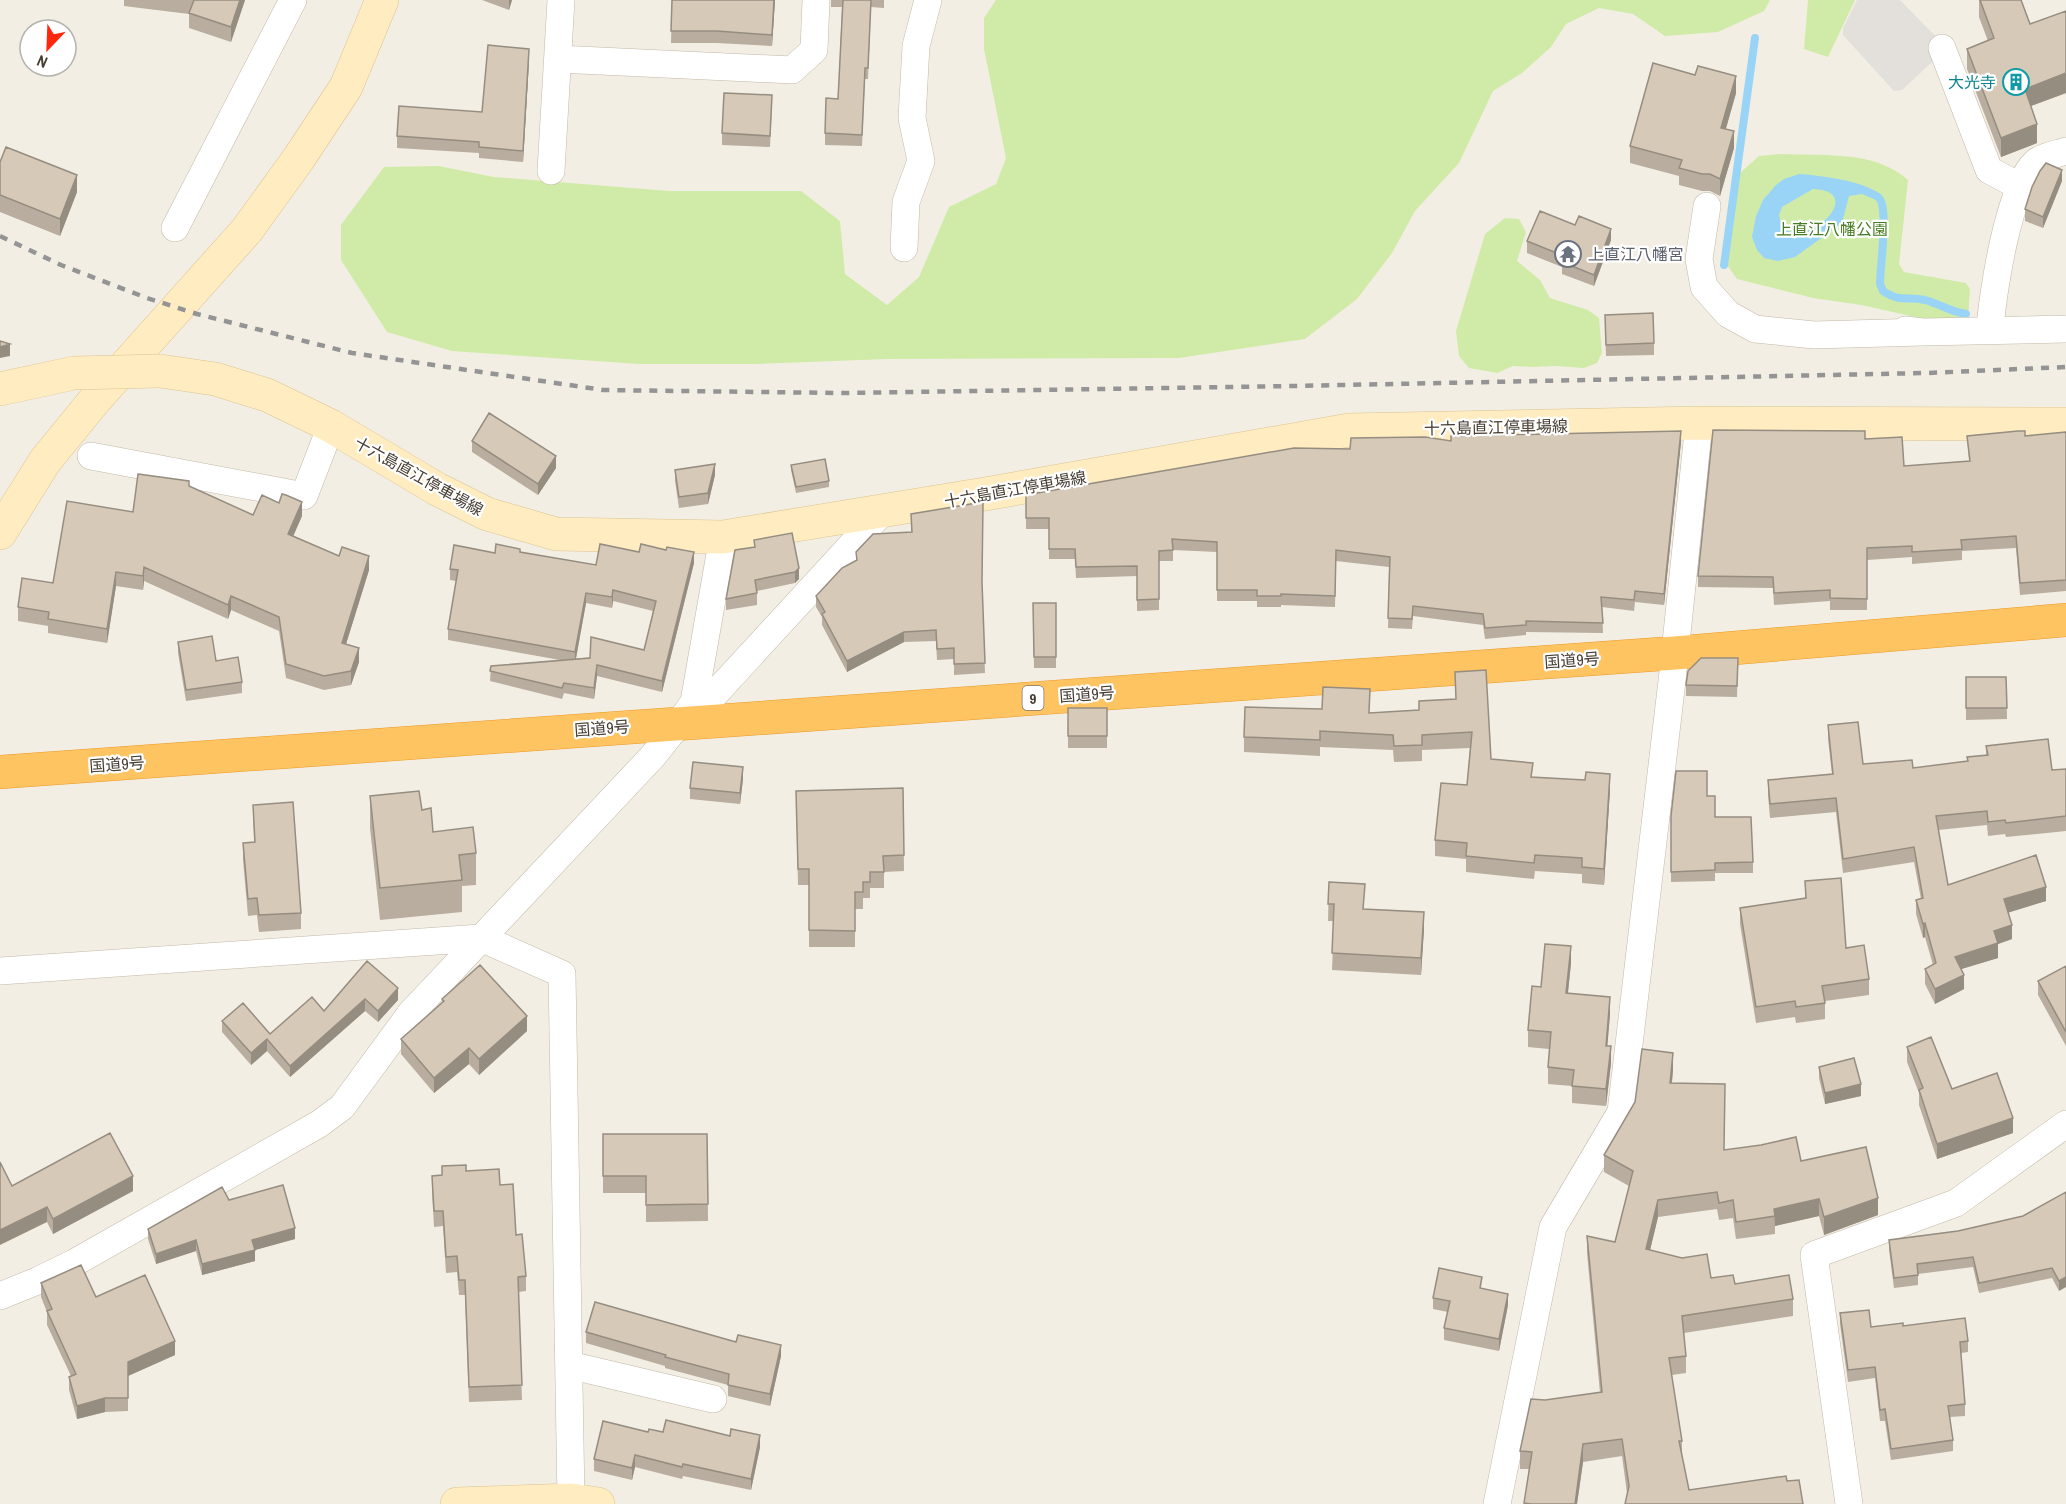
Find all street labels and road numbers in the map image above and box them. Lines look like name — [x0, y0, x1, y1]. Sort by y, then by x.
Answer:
street label: 十六島直江停車場線 — [1424, 415, 1568, 439]
street label: 十六島直江停車場線 — [351, 431, 487, 521]
street label: 十六島直江停車場線 — [942, 466, 1088, 512]
street label: 国道9号 — [1544, 647, 1600, 673]
street label: 国道9号 — [1059, 681, 1115, 707]
road number: 9 — [1022, 686, 1044, 710]
street label: 国道9号 — [574, 715, 630, 741]
street label: 国道9号 — [89, 751, 145, 777]

